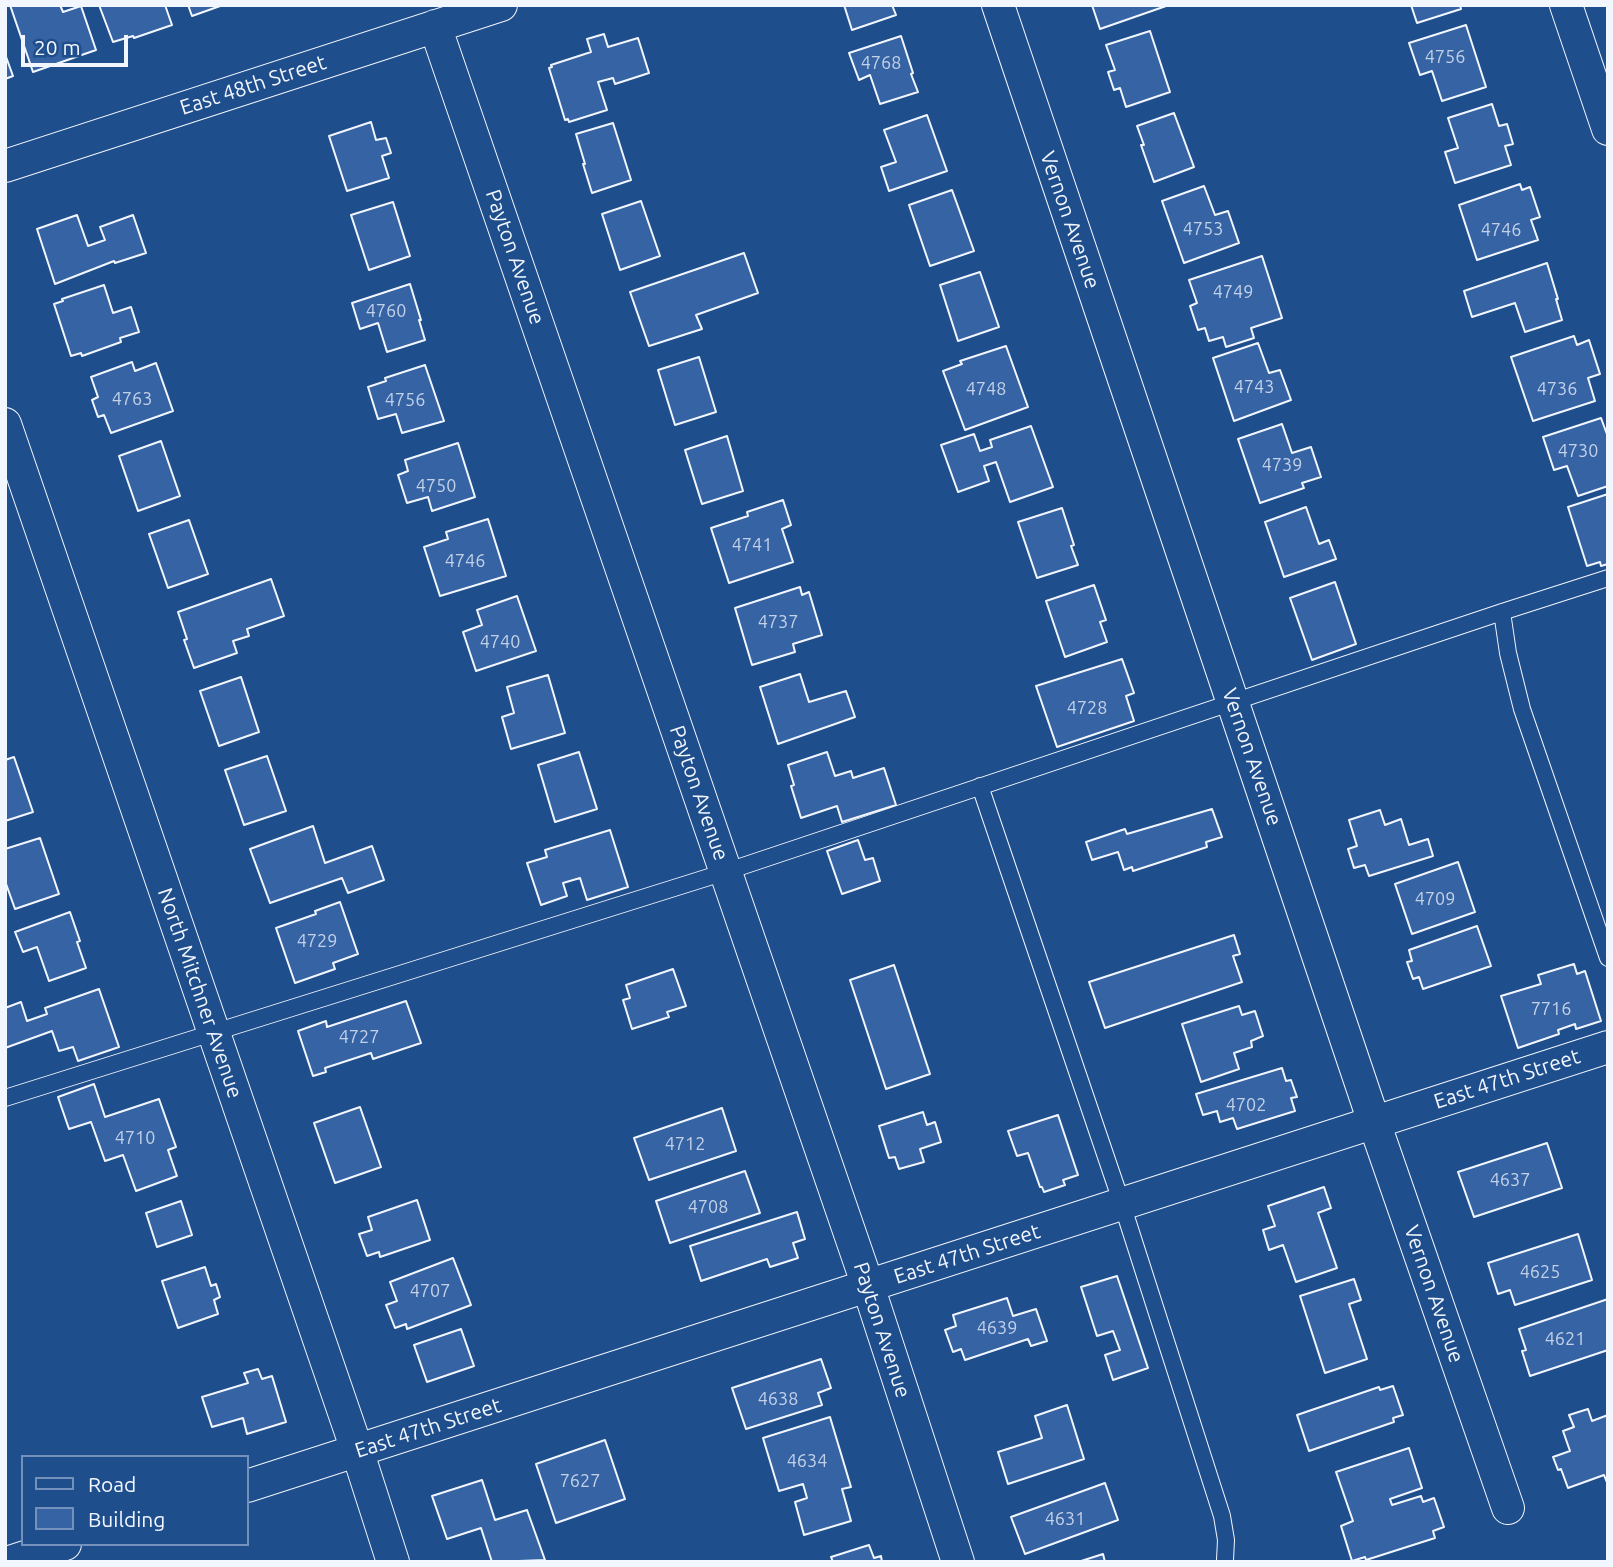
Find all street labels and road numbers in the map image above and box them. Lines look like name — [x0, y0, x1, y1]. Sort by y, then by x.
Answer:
street label: East 48th Street — [177, 50, 329, 120]
street label: Vernon Avenue — [1035, 148, 1105, 292]
street label: Payton Avenue — [480, 186, 550, 328]
street label: Vernon Avenue — [1217, 685, 1287, 829]
street label: Payton Avenue — [664, 722, 734, 864]
street label: North Mitchner Avenue — [152, 885, 248, 1101]
street label: East 47th Street — [1431, 1044, 1583, 1114]
street label: East 47th Street — [891, 1219, 1043, 1289]
street label: Vernon Avenue — [1399, 1222, 1469, 1366]
street label: Payton Avenue — [848, 1259, 916, 1401]
street label: East 47th Street — [352, 1393, 504, 1463]

